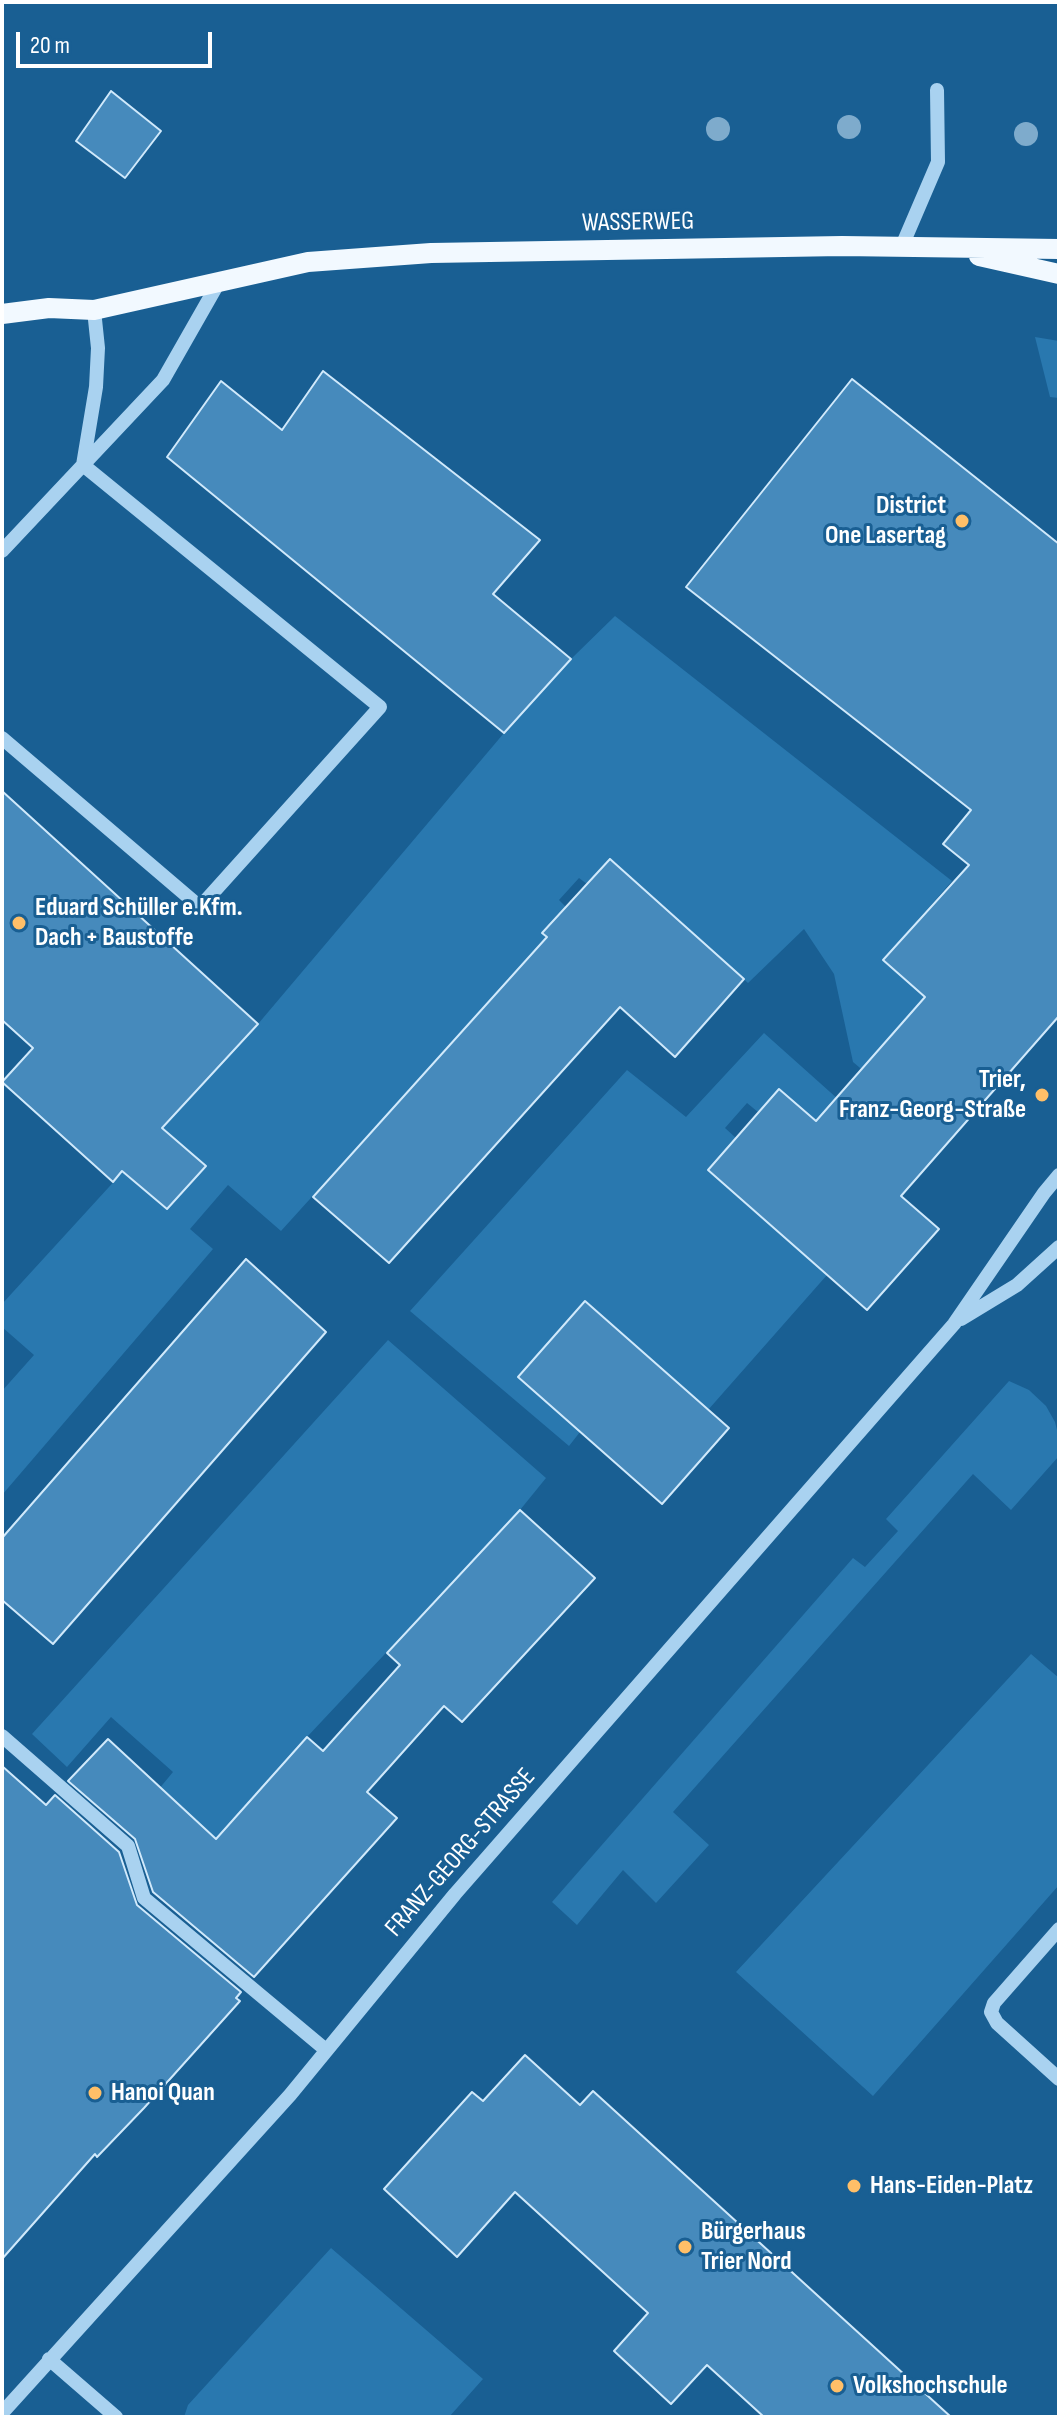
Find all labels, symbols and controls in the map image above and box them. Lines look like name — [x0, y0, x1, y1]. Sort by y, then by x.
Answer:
scale bar — [20, 16, 216, 66]
text: 20 m — [30, 31, 70, 60]
street label: WASSERWEG — [582, 206, 694, 240]
place label: District One Lasertag — [825, 490, 946, 552]
marker: District One Lasertag — [953, 512, 971, 530]
place label: Eduard Schüller e.Kfm. Dach + Baustoffe — [35, 892, 243, 954]
marker: Eduard Schüller e.Kfm. Dach + Baustoffe — [10, 914, 28, 932]
place label: Trier, Franz-Georg-Straße — [839, 1064, 1026, 1126]
marker: Trier, Franz-Georg-Straße — [1033, 1086, 1051, 1104]
street label: FRANZ-GEORG-STRASSE — [379, 1762, 543, 1944]
place label: Hanoi Quan — [111, 2077, 215, 2109]
marker: Hanoi Quan — [86, 2084, 104, 2102]
place label: Hans-Eiden-Platz — [870, 2170, 1033, 2202]
marker: Hans-Eiden-Platz — [845, 2177, 863, 2195]
place label: Bürgerhaus Trier Nord — [701, 2216, 806, 2278]
marker: Bürgerhaus Trier Nord — [676, 2238, 694, 2256]
place label: Volkshochschule — [853, 2370, 1008, 2402]
marker: Volkshochschule — [828, 2377, 846, 2395]

